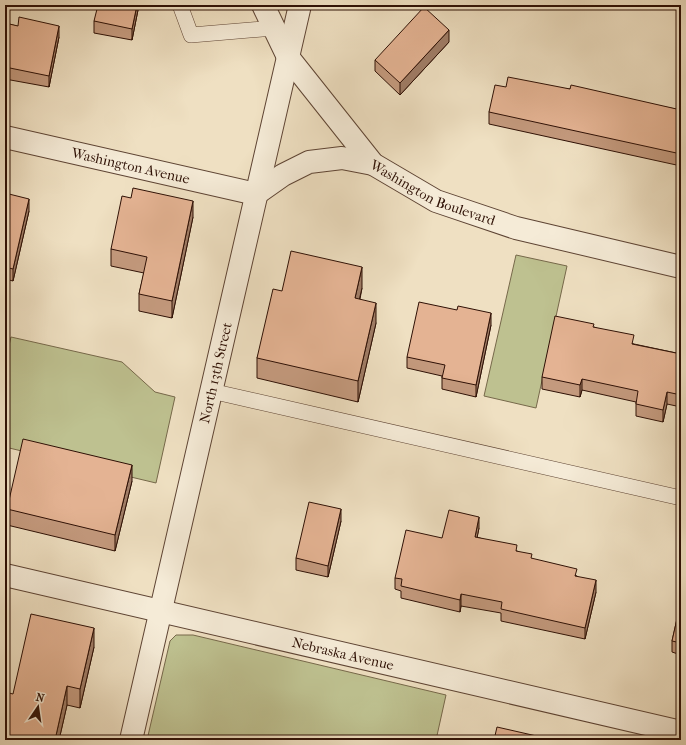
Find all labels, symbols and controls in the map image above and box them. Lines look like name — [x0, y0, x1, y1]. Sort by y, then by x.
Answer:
street label: Washington Avenue — [69, 144, 192, 187]
street label: Washington Boulevard — [366, 155, 498, 229]
street label: North 13th Street — [196, 321, 235, 425]
street label: Nebraska Avenue — [290, 633, 396, 674]
north arrow — [18, 687, 58, 727]
text: N — [35, 690, 46, 705]

